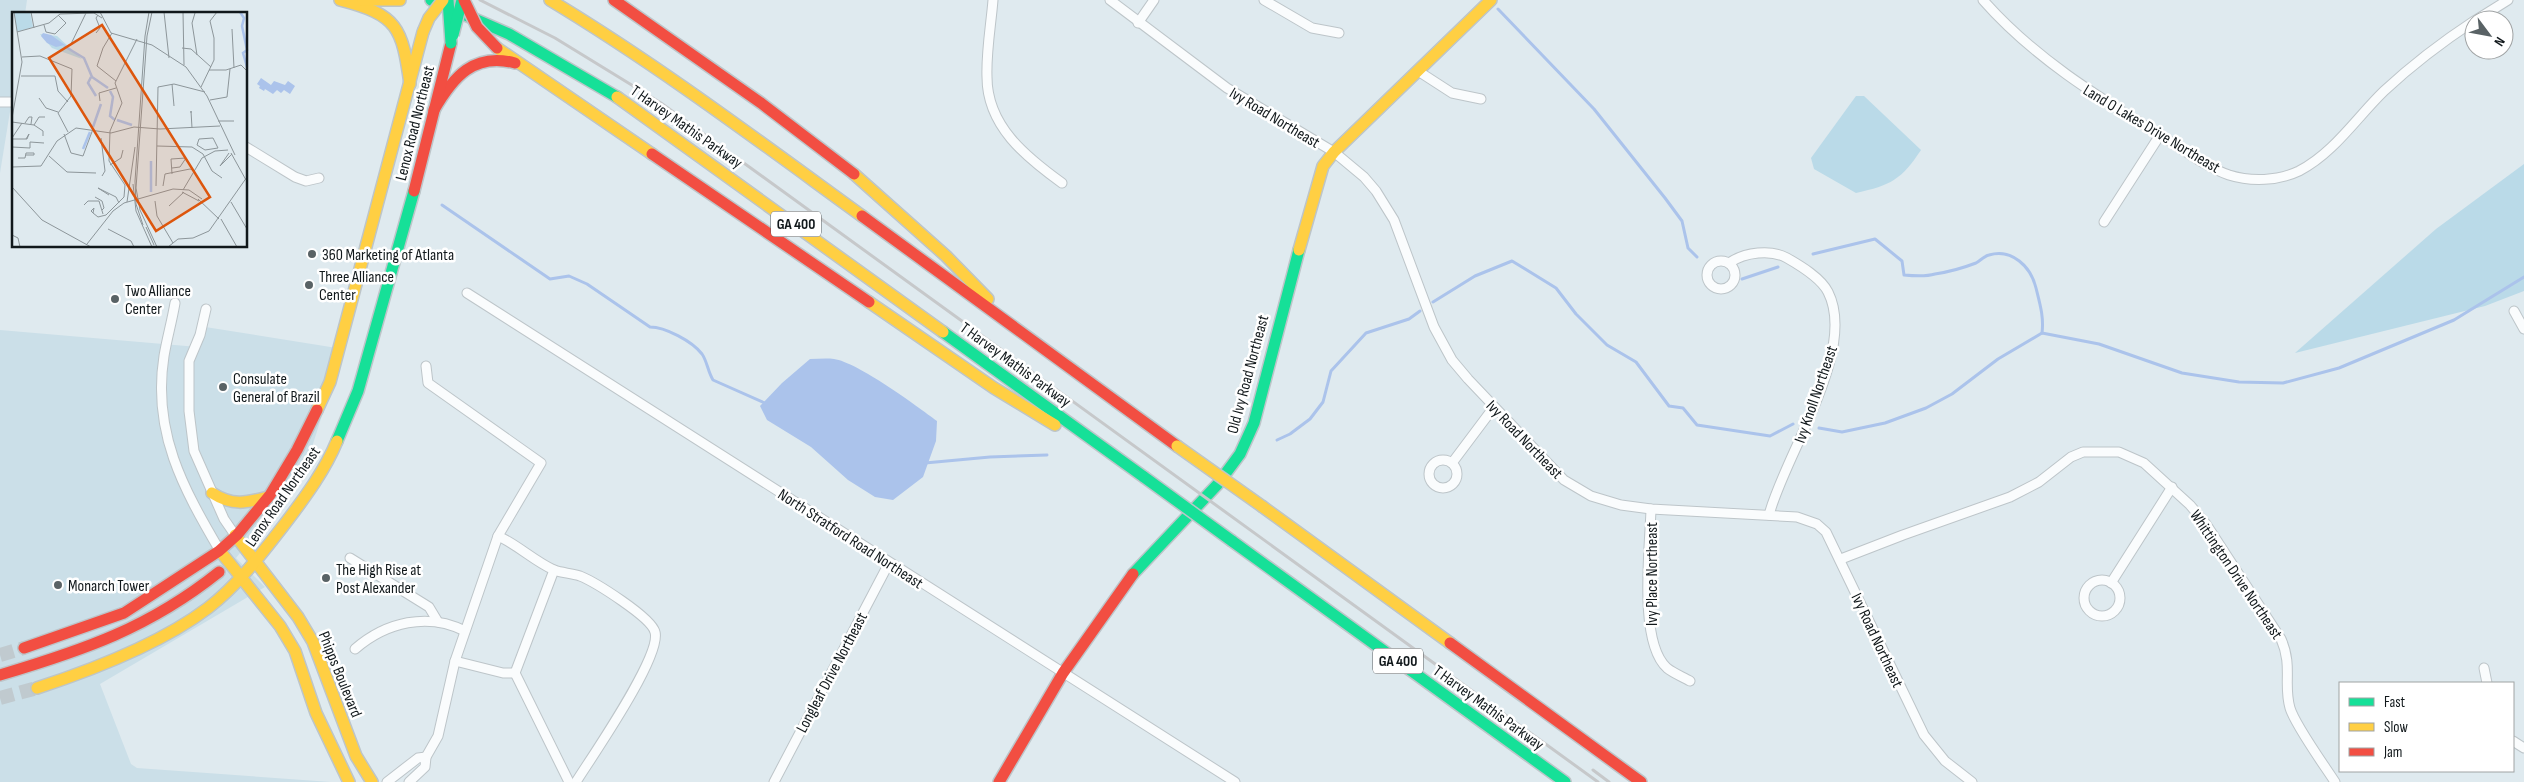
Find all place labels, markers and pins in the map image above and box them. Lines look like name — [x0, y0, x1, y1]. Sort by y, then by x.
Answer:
place label: 360 Marketing of Atlanta — [322, 246, 454, 265]
marker: 360 Marketing of Atlanta — [306, 248, 318, 260]
place label: Three Alliance Center — [319, 268, 394, 305]
marker: Three Alliance Center — [303, 279, 315, 291]
place label: Two Alliance Center — [125, 282, 191, 319]
marker: Two Alliance Center — [109, 293, 121, 305]
place label: Consulate General of Brazil — [233, 370, 320, 407]
marker: Consulate General of Brazil — [217, 381, 229, 393]
place label: The High Rise at Post Alexander — [336, 561, 421, 598]
marker: The High Rise at Post Alexander — [320, 572, 332, 584]
place label: Monarch Tower — [68, 577, 150, 596]
marker: Monarch Tower — [52, 579, 64, 591]

